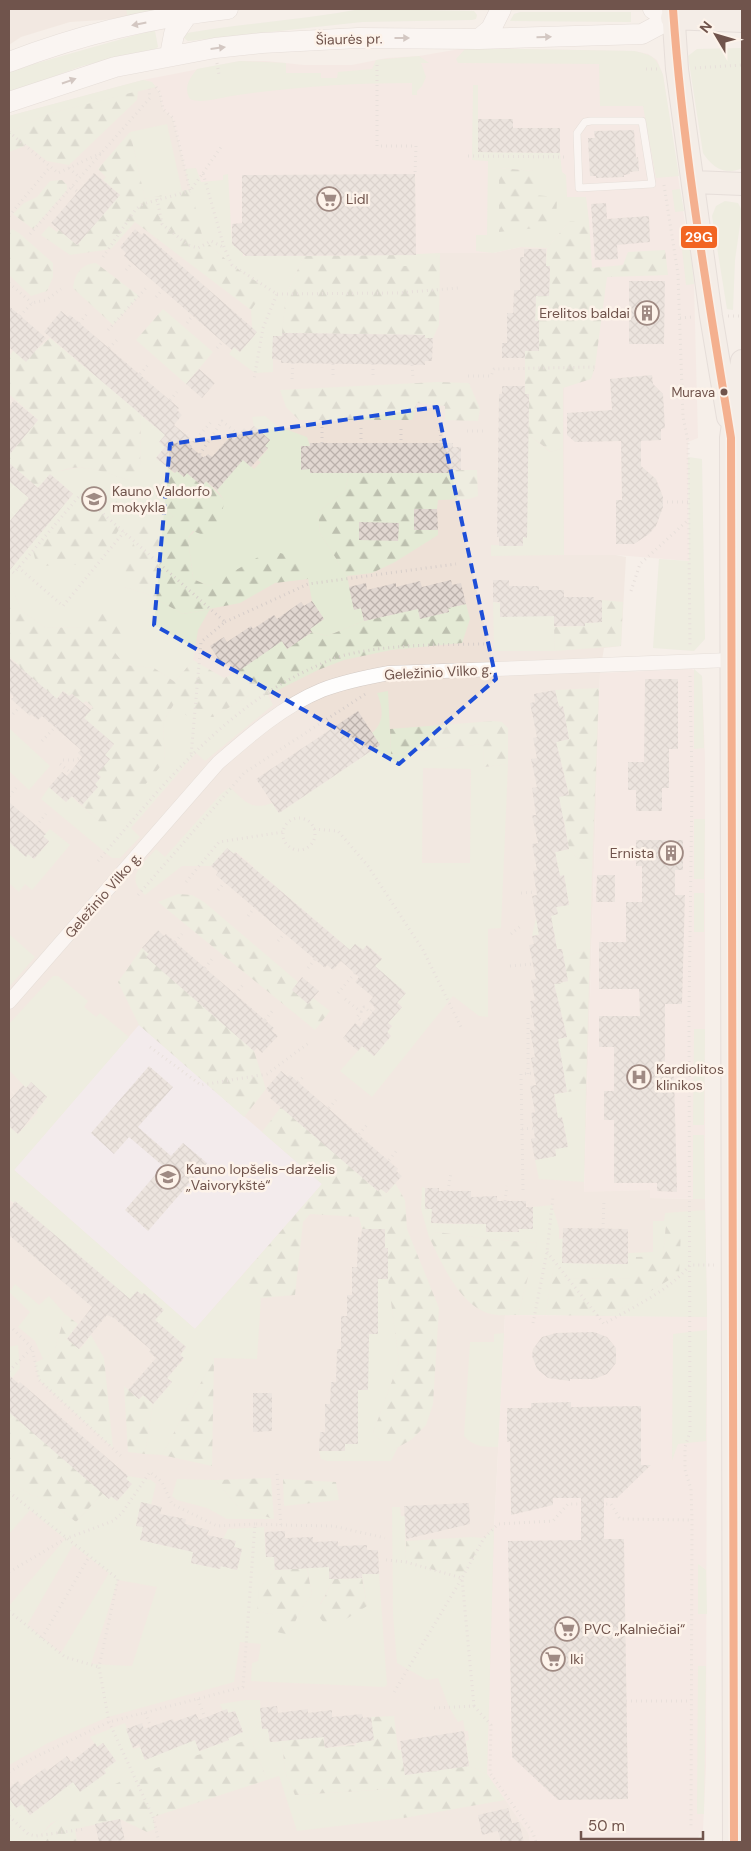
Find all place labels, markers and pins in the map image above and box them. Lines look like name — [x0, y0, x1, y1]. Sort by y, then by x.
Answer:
supermarket icon: Lidl — [316, 186, 342, 212]
place label: Lidl — [346, 190, 369, 208]
building icon: Erelitos baldai — [634, 300, 660, 326]
place label: Erelitos baldai — [539, 304, 630, 322]
place label: Murava — [671, 384, 715, 401]
marker: Murava — [719, 387, 729, 397]
place label: Kauno Valdorfo mokykla — [112, 482, 210, 516]
school or university icon: Kauno Valdorfo mokykla — [81, 486, 107, 512]
building icon: Ernista — [658, 840, 684, 866]
place label: Ernista — [610, 844, 654, 862]
place label: Kardiolitos klinikos — [656, 1060, 724, 1094]
hospital icon: Kardiolitos klinikos — [626, 1064, 652, 1090]
place label: Kauno lopšelis-darželis „Vaivorykštė“ — [186, 1160, 335, 1194]
school or university icon: Kauno lopšelis-darželis „Vaivorykštė“ — [155, 1164, 181, 1190]
supermarket icon: PVC „Kalniečiai“ — [554, 1616, 580, 1642]
place label: PVC „Kalniečiai“ — [584, 1620, 685, 1638]
supermarket icon: Iki — [540, 1646, 566, 1672]
place label: Iki — [570, 1650, 584, 1668]

